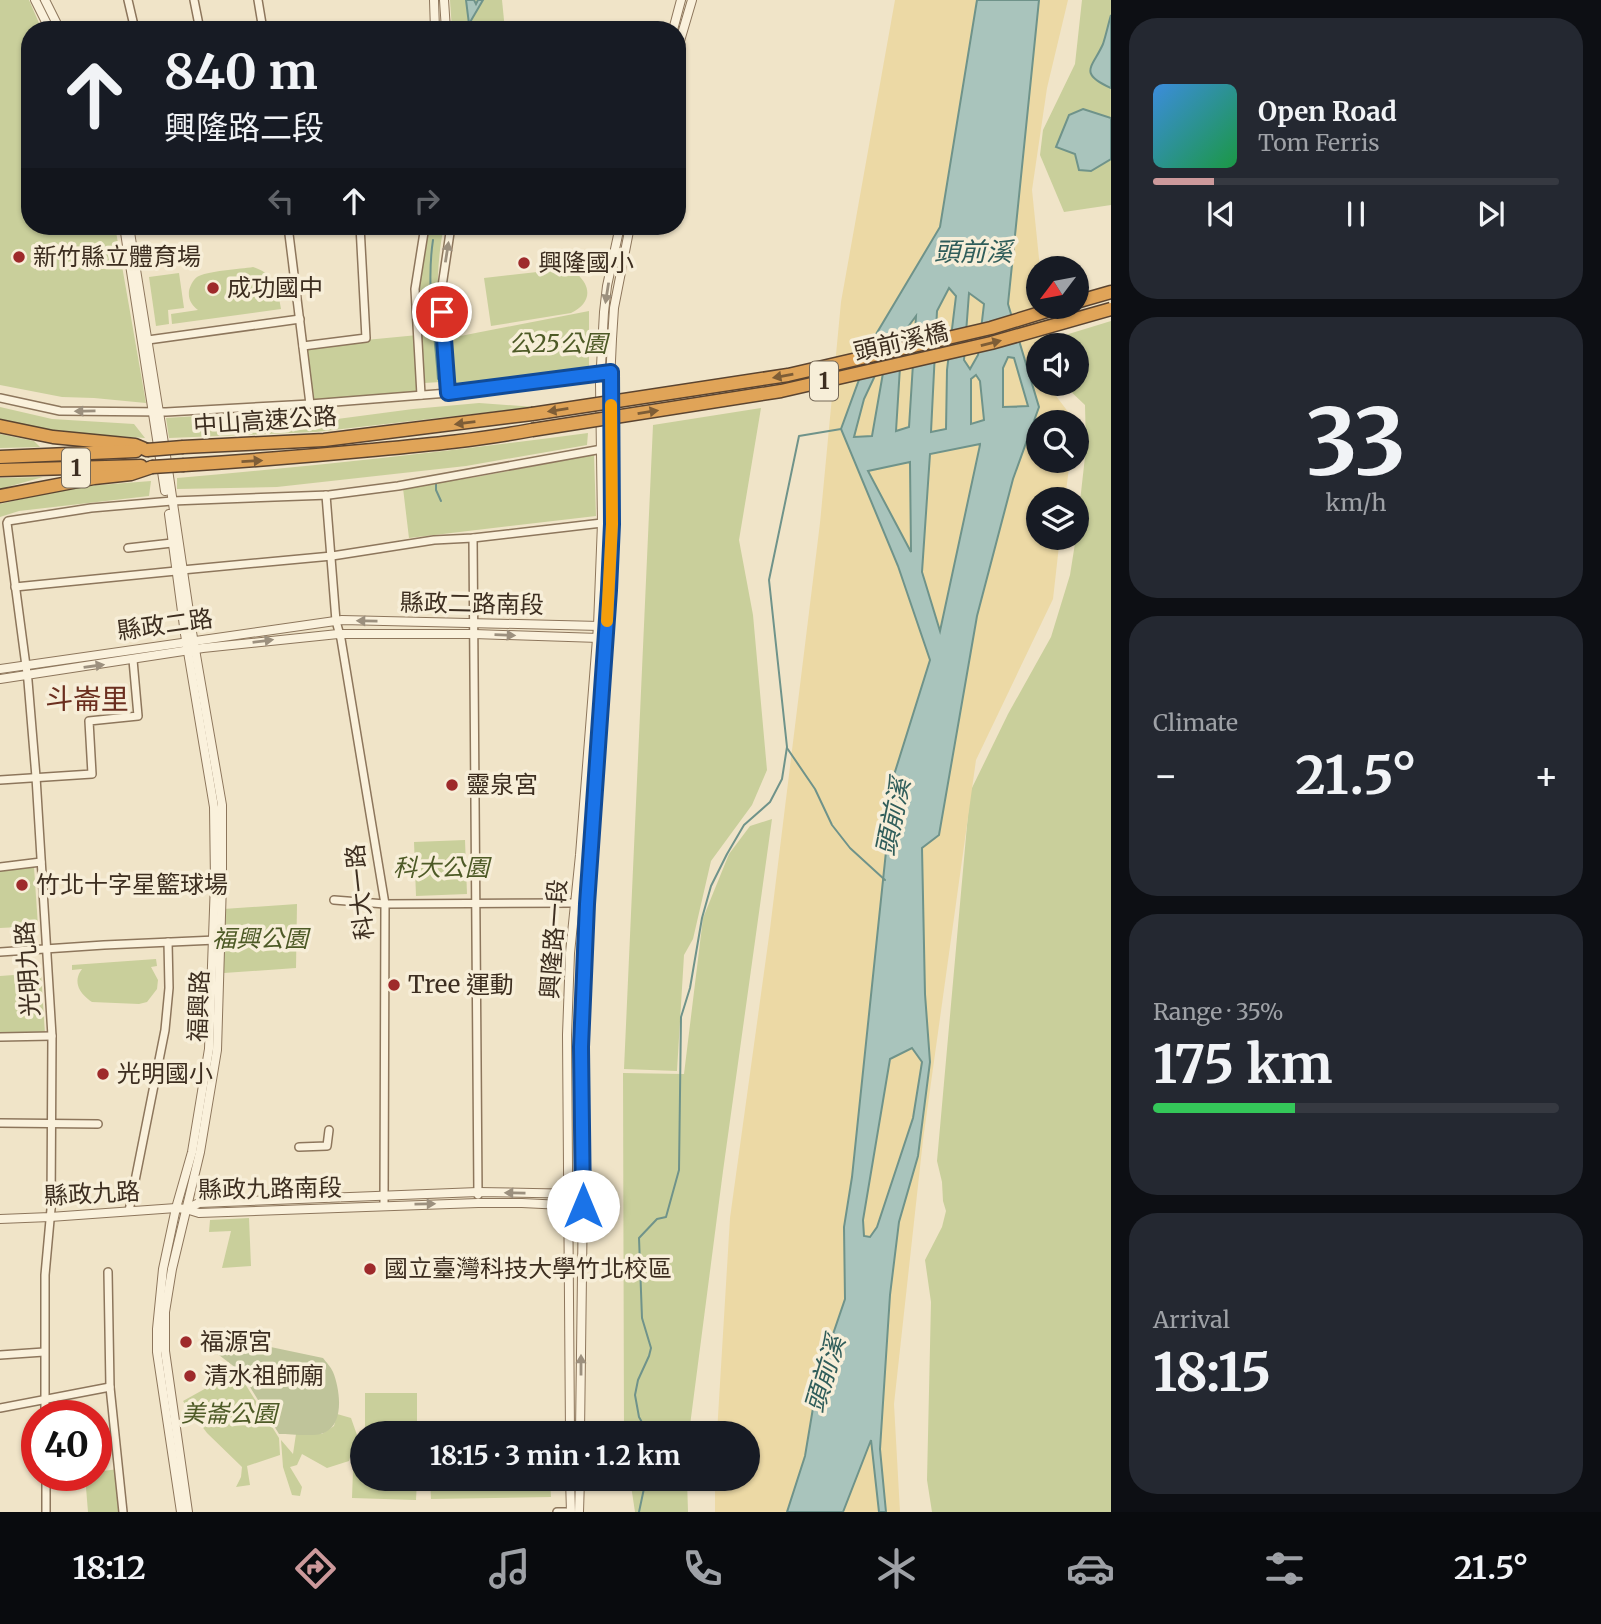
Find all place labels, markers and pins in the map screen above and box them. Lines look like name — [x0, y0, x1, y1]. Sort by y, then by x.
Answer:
place label: 新竹縣立體育場 — [33, 241, 201, 272]
place label: 興隆國小 — [538, 247, 634, 278]
marker: 新竹縣立體育場 — [11, 249, 27, 265]
marker: 興隆國小 — [516, 255, 532, 271]
place label: 成功國中 — [227, 272, 323, 303]
marker: 成功國中 — [205, 280, 221, 296]
pin — [412, 282, 472, 342]
place label: 靈泉宮 — [466, 769, 538, 800]
marker: 靈泉宮 — [444, 777, 460, 793]
place label: 竹北十字星籃球場 — [36, 869, 228, 900]
marker: 竹北十字星籃球場 — [14, 877, 30, 893]
place label: Tree 運動 — [408, 969, 514, 1000]
marker: Tree 運動 — [386, 977, 402, 993]
place label: 光明國小 — [117, 1058, 213, 1089]
marker: 光明國小 — [95, 1066, 111, 1082]
place label: 國立臺灣科技大學竹北校區 — [384, 1253, 672, 1284]
marker: 國立臺灣科技大學竹北校區 — [362, 1261, 378, 1277]
place label: 福源宮 — [200, 1326, 272, 1357]
marker: 福源宮 — [178, 1334, 194, 1350]
place label: 清水祖師廟 — [204, 1360, 324, 1391]
marker: 清水祖師廟 — [182, 1368, 198, 1384]

